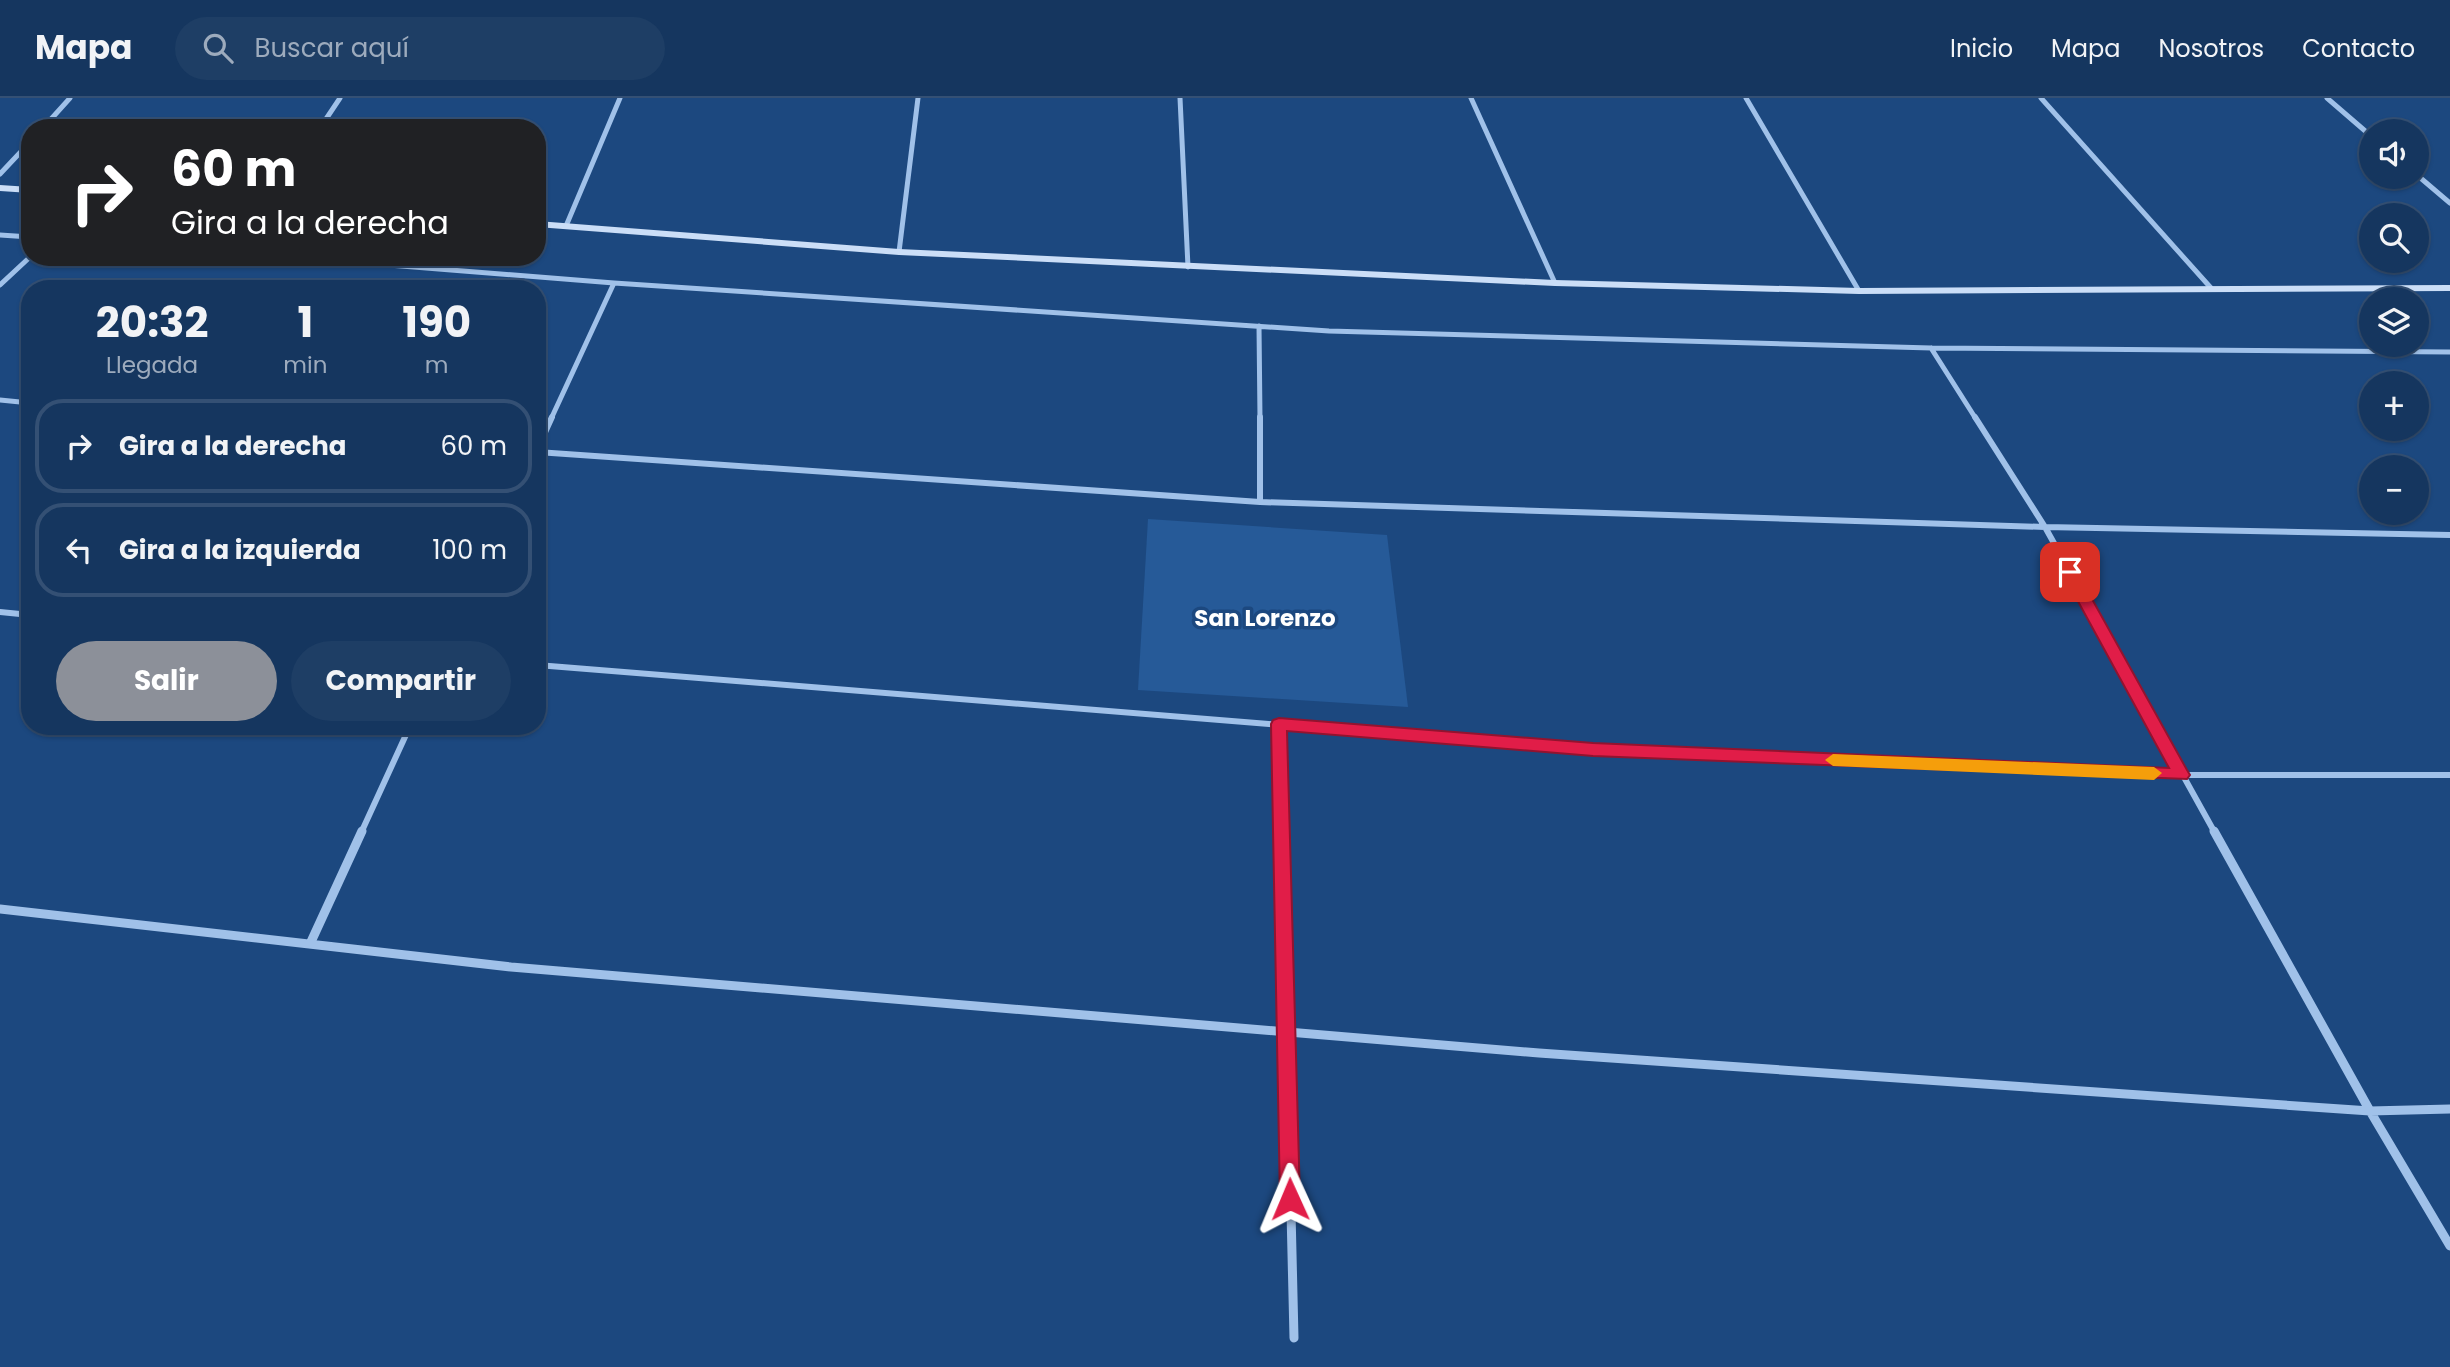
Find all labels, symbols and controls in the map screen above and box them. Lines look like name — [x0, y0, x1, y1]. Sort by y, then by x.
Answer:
search box — [175, 17, 665, 80]
text: Mapa — [35, 24, 133, 71]
icon: search — [199, 29, 237, 67]
text: Buscar aquí — [255, 30, 409, 66]
text: Inicio — [1950, 32, 2013, 65]
text: Mapa — [2051, 32, 2120, 65]
text: Nosotros — [2158, 32, 2264, 65]
text: Contacto — [2302, 32, 2415, 65]
map controls — [2359, 119, 2429, 525]
button: sound — [2359, 119, 2429, 189]
text: 60 m — [171, 135, 296, 203]
icon: right — [56, 147, 147, 238]
text: Gira a la derecha — [171, 200, 449, 245]
button: search — [2359, 203, 2429, 273]
button: layers — [2359, 287, 2429, 357]
text: 20:32 — [96, 293, 208, 352]
text: 1 — [297, 293, 313, 352]
text: 190 — [402, 293, 471, 352]
text: Llegada — [106, 349, 198, 381]
text: min — [283, 349, 327, 381]
text: m — [425, 349, 449, 381]
button: + — [2359, 371, 2429, 441]
icon: right — [60, 427, 98, 465]
text: Gira a la derecha — [119, 428, 347, 464]
text: 60 m — [440, 428, 507, 464]
button: − — [2359, 455, 2429, 525]
icon: left — [60, 531, 98, 569]
text: Gira a la izquierda — [119, 532, 361, 568]
text: 100 m — [432, 532, 507, 568]
pin — [2040, 542, 2100, 602]
icon: arrive — [2051, 553, 2089, 591]
district label: San Lorenzo — [1194, 602, 1336, 634]
button: Salir — [56, 641, 277, 721]
button: Compartir — [291, 641, 511, 721]
position arrow — [1253, 1162, 1327, 1236]

